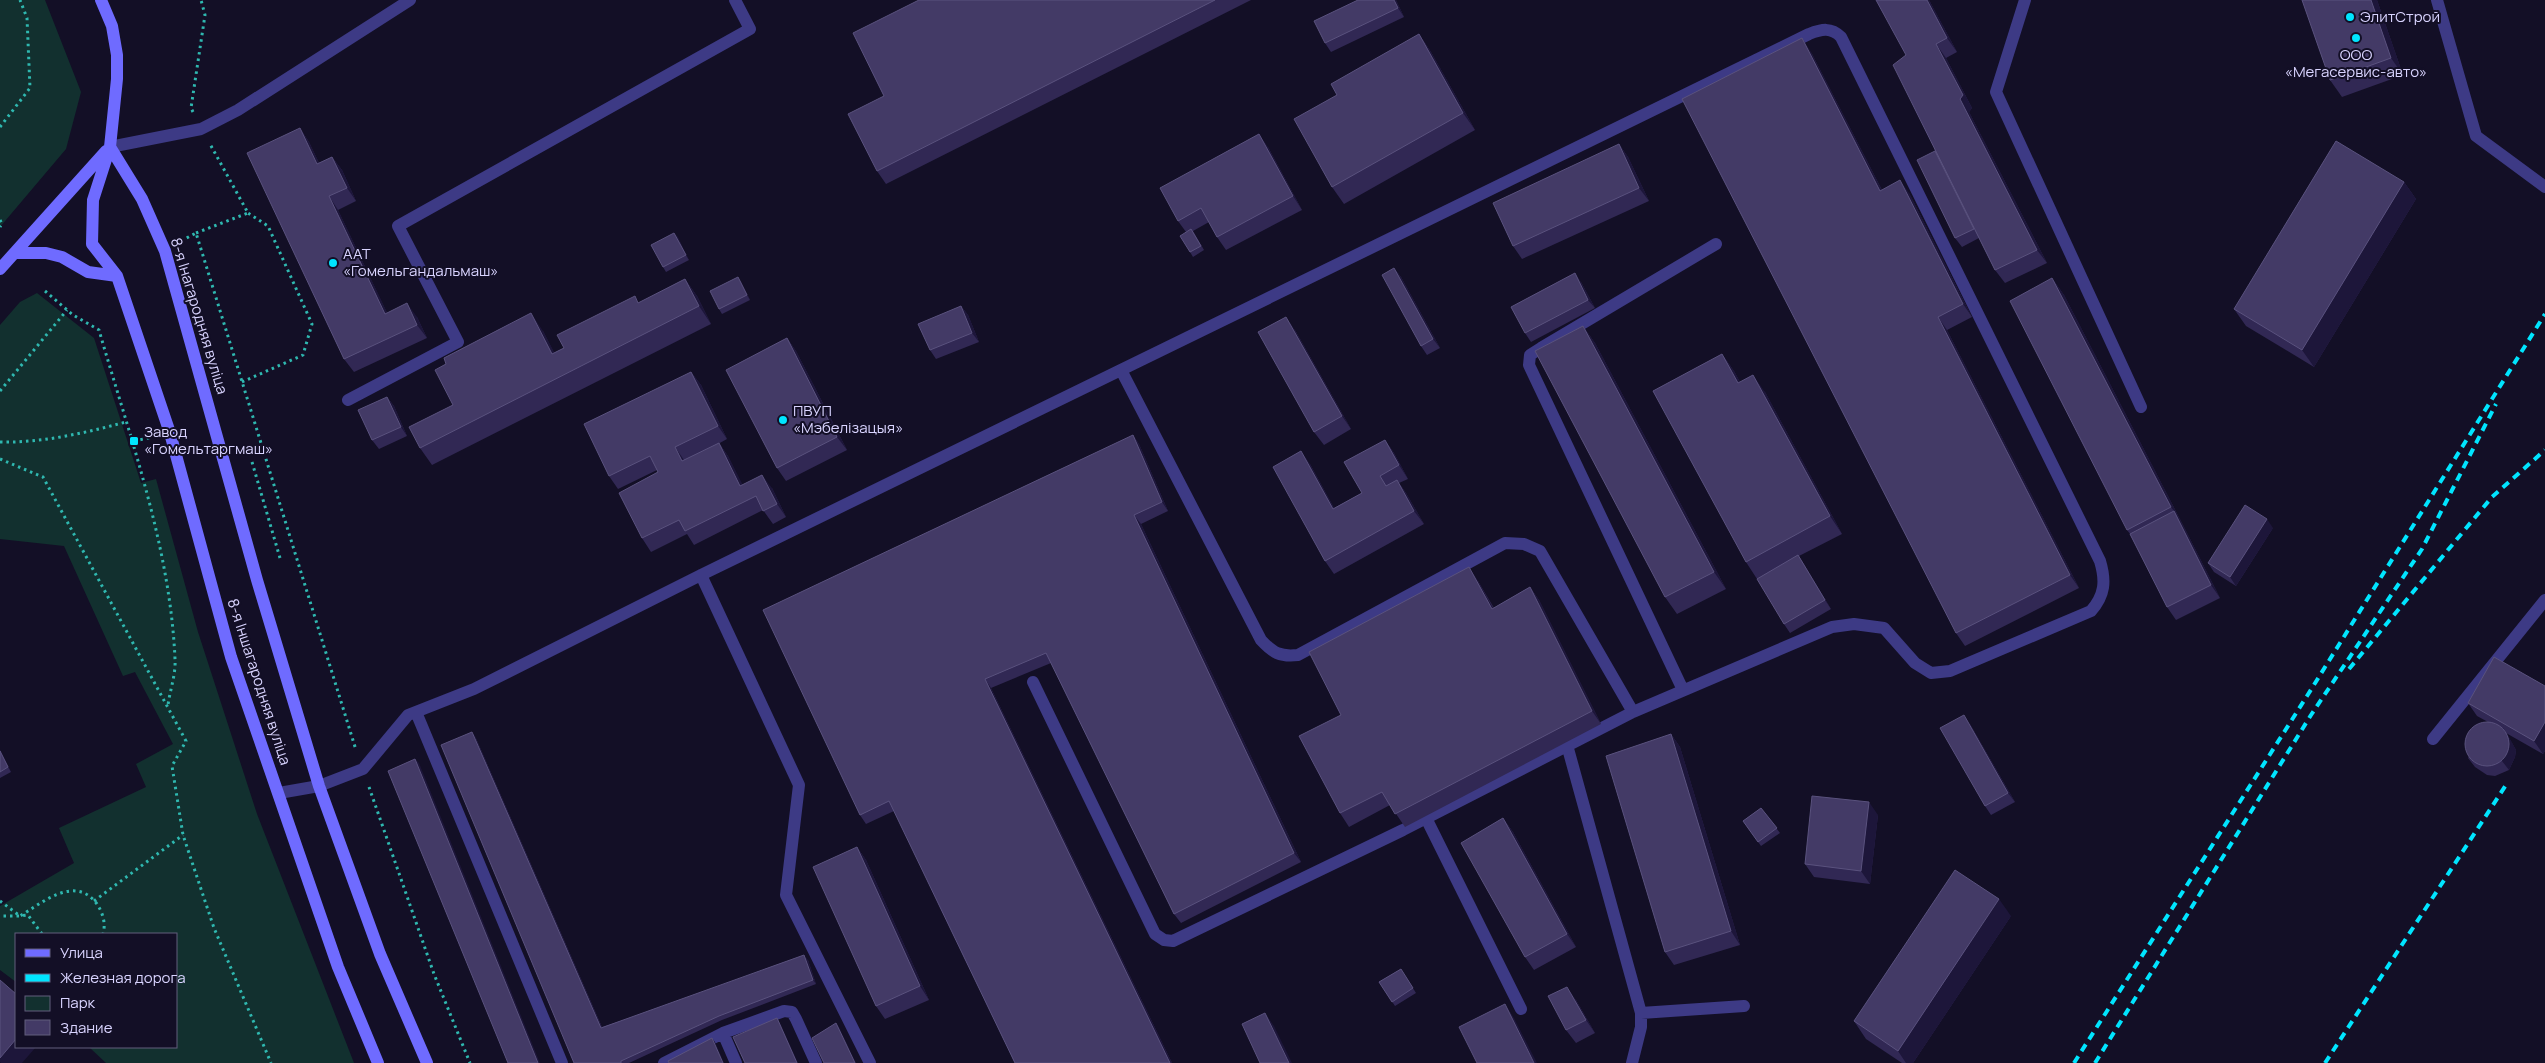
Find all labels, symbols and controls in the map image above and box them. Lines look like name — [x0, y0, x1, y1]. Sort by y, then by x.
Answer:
place label: ЭлитСтрой — [2360, 6, 2440, 27]
marker: ЭлитСтрой — [2344, 11, 2356, 23]
marker: ООО «Мегасервис-авто» — [2350, 32, 2362, 44]
place label: ООО «Мегасервис-авто» — [2285, 44, 2427, 82]
street label: 8-я Інагародняя вуліца — [166, 235, 233, 397]
place label: ААТ «Гомельгандальмаш» — [343, 243, 498, 281]
marker: ААТ «Гомельгандальмаш» — [327, 257, 339, 269]
place label: ПВУП «Мэбелізацыя» — [793, 400, 903, 438]
marker: ПВУП «Мэбелізацыя» — [777, 414, 789, 426]
place label: Завод «Гомельтаргмаш» — [144, 421, 273, 459]
marker: Завод «Гомельтаргмаш» — [128, 435, 140, 447]
street label: 8-я Іншагародняя вуліца — [223, 596, 296, 768]
legend — [15, 933, 178, 1048]
text: Улица — [60, 942, 103, 963]
text: Железная дорога — [60, 967, 185, 988]
text: Парк — [60, 992, 96, 1013]
text: Здание — [60, 1017, 113, 1038]

